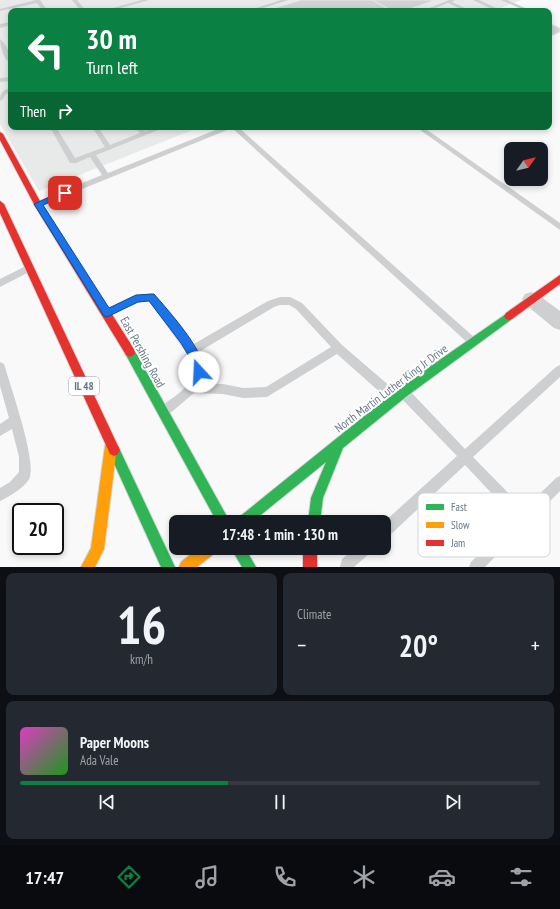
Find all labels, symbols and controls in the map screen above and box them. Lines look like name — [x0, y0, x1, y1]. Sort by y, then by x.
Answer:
text: 30 m — [86, 20, 137, 57]
icon: left — [20, 24, 72, 76]
text: Turn left — [86, 56, 138, 79]
icon: right — [54, 100, 76, 122]
text: Then — [20, 102, 46, 121]
north arrow — [504, 142, 548, 186]
map controls — [504, 142, 548, 186]
pin — [48, 176, 82, 210]
icon: arrive — [54, 182, 76, 204]
street label: East Pershing Road — [117, 314, 169, 390]
street label: North Martin Luther King Jr Drive — [332, 341, 450, 435]
position arrow — [178, 351, 220, 393]
road number: IL 48 — [69, 377, 99, 395]
legend — [418, 493, 550, 557]
text: Fast — [451, 500, 467, 514]
speed limit sign: 20 — [12, 503, 64, 555]
text: Slow — [451, 518, 470, 532]
text: 17:48 · 1 min · 130 m — [222, 525, 338, 544]
text: Jam — [450, 536, 465, 550]
text: 16 — [117, 591, 166, 658]
text: Climate — [297, 606, 331, 623]
text: 20° — [399, 626, 438, 665]
text: − — [297, 631, 306, 659]
text: + — [531, 631, 540, 659]
text: km/h — [130, 651, 153, 668]
text: Paper Moons — [80, 733, 149, 752]
text: Ada Vale — [80, 752, 119, 769]
icon: previous — [96, 791, 118, 813]
icon: pause — [269, 791, 291, 813]
icon: next — [442, 791, 464, 813]
icon: directions — [115, 863, 143, 891]
icon: music — [193, 863, 221, 891]
icon: phone — [271, 863, 299, 891]
icon: climate — [350, 863, 378, 891]
icon: car — [428, 863, 456, 891]
icon: filters — [507, 863, 535, 891]
text: 17:47 — [25, 866, 64, 889]

